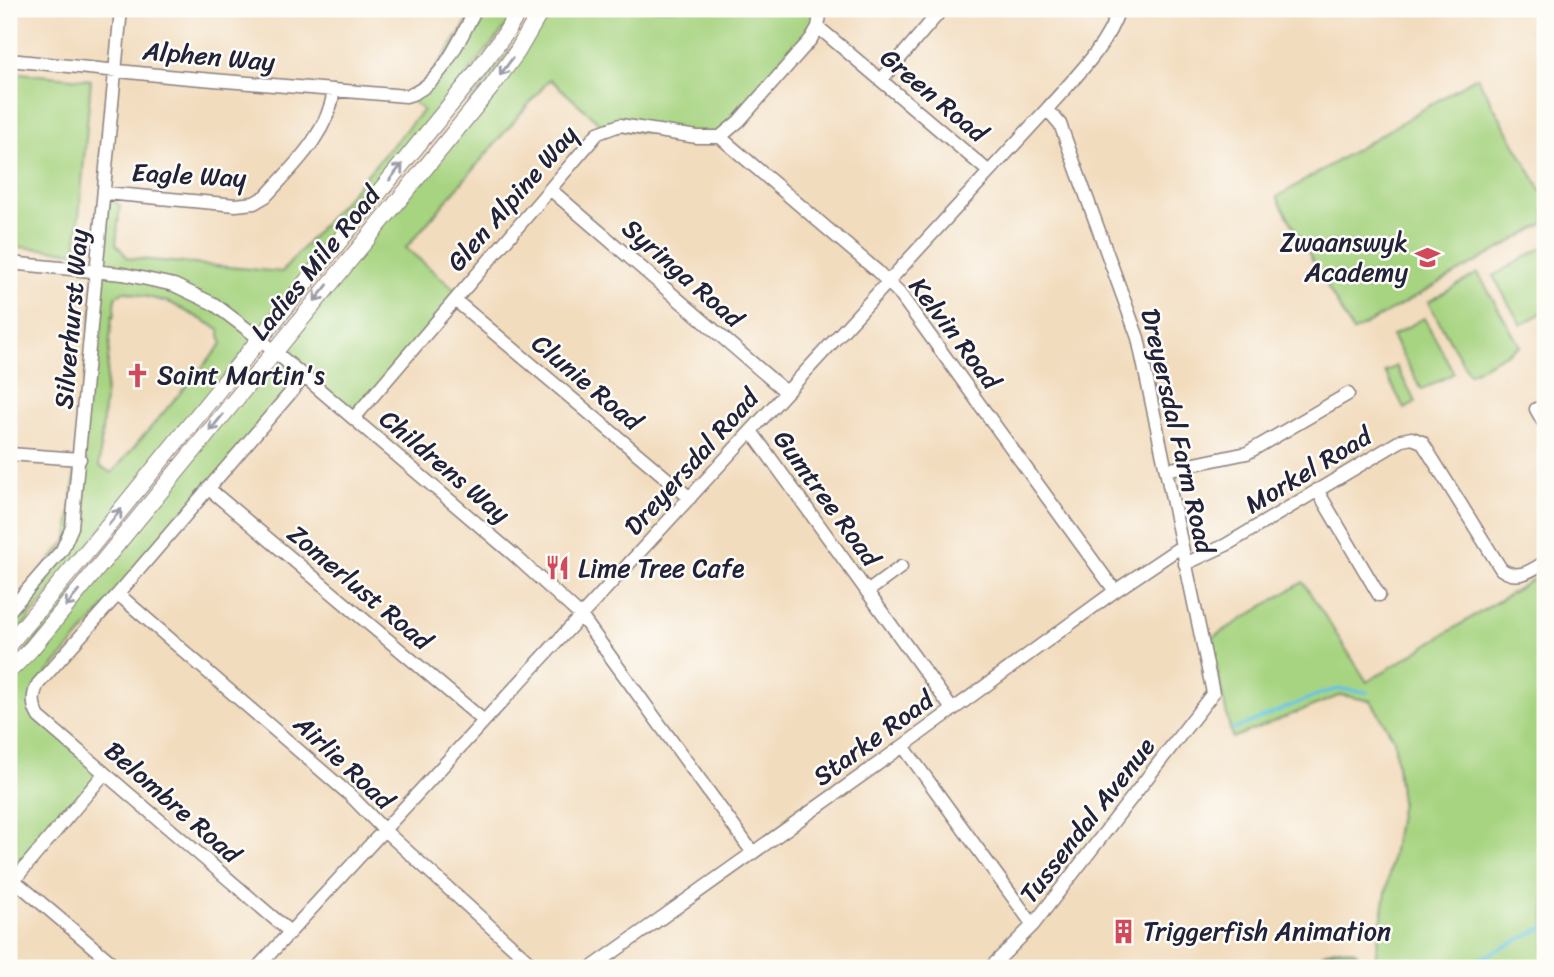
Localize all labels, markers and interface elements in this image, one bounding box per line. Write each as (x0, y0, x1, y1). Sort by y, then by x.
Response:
street label: Alphen Way (140, 27, 278, 85)
street label: Green Road (870, 36, 1000, 156)
one-way arrow (499, 57, 514, 75)
street label: Glen Alpine Way (435, 113, 590, 282)
street label: Eagle Way (131, 149, 248, 201)
one-way arrow (388, 164, 403, 182)
street label: Ladies Mile Road (238, 173, 394, 351)
street label: Syringa Road (611, 206, 756, 341)
place label: Zwaanswyk Academy (1280, 219, 1408, 295)
street label: Silverhurst Way (40, 227, 102, 411)
school or university icon: Zwaanswyk Academy (1414, 243, 1442, 271)
street label: Kelvin Road (897, 266, 1015, 401)
one-way arrow (313, 284, 329, 302)
street label: Dreyersdal Farm Road (1127, 304, 1229, 560)
street label: Clunie Road (521, 321, 655, 444)
place label: Saint Martin's (157, 352, 325, 398)
church icon: Saint Martin's (123, 361, 151, 389)
street label: Dreyersdal Road (612, 376, 772, 546)
street label: Childrens Way (369, 397, 522, 535)
one-way arrow (208, 413, 224, 431)
street label: Morkel Road (1235, 413, 1383, 526)
street label: Gumtree Road (761, 420, 894, 578)
one-way arrow (108, 508, 123, 526)
street label: Zomerlust Road (277, 512, 445, 663)
place label: Lime Tree Cafe (578, 545, 745, 591)
restaurant icon: Lime Tree Cafe (544, 554, 572, 582)
one-way arrow (64, 590, 80, 608)
street label: Starke Road (803, 677, 945, 798)
street label: Airlie Road (282, 702, 407, 823)
street label: Tussendal Avenue (1007, 726, 1167, 914)
street label: Belombre Road (94, 729, 254, 877)
place label: Triggerfish Animation (1143, 908, 1391, 954)
building icon: Triggerfish Animation (1109, 917, 1137, 945)

